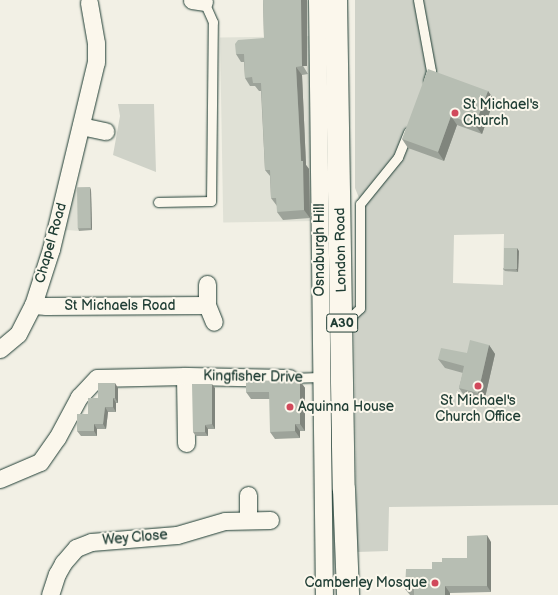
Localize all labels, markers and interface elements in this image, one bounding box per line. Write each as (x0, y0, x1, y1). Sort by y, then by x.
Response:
place label: St Michael's Church (463, 97, 539, 130)
marker: St Michael's Church (450, 108, 460, 118)
street label: Chapel Road (32, 201, 70, 285)
street label: Osnaburgh Hill (312, 203, 328, 297)
street label: London Road (332, 207, 350, 293)
street label: St Michaels Road (64, 298, 176, 314)
road number: A30 (326, 312, 358, 334)
street label: Kingfisher Drive (203, 368, 303, 386)
marker: St Michael's Church Office (473, 381, 483, 391)
place label: St Michael's Church Office (435, 393, 521, 426)
place label: Aquinna House (298, 399, 394, 415)
marker: Aquinna House (285, 402, 295, 412)
street label: Wey Close (101, 527, 169, 549)
place label: Camberley Mosque (304, 575, 427, 591)
marker: Camberley Mosque (430, 578, 440, 588)

